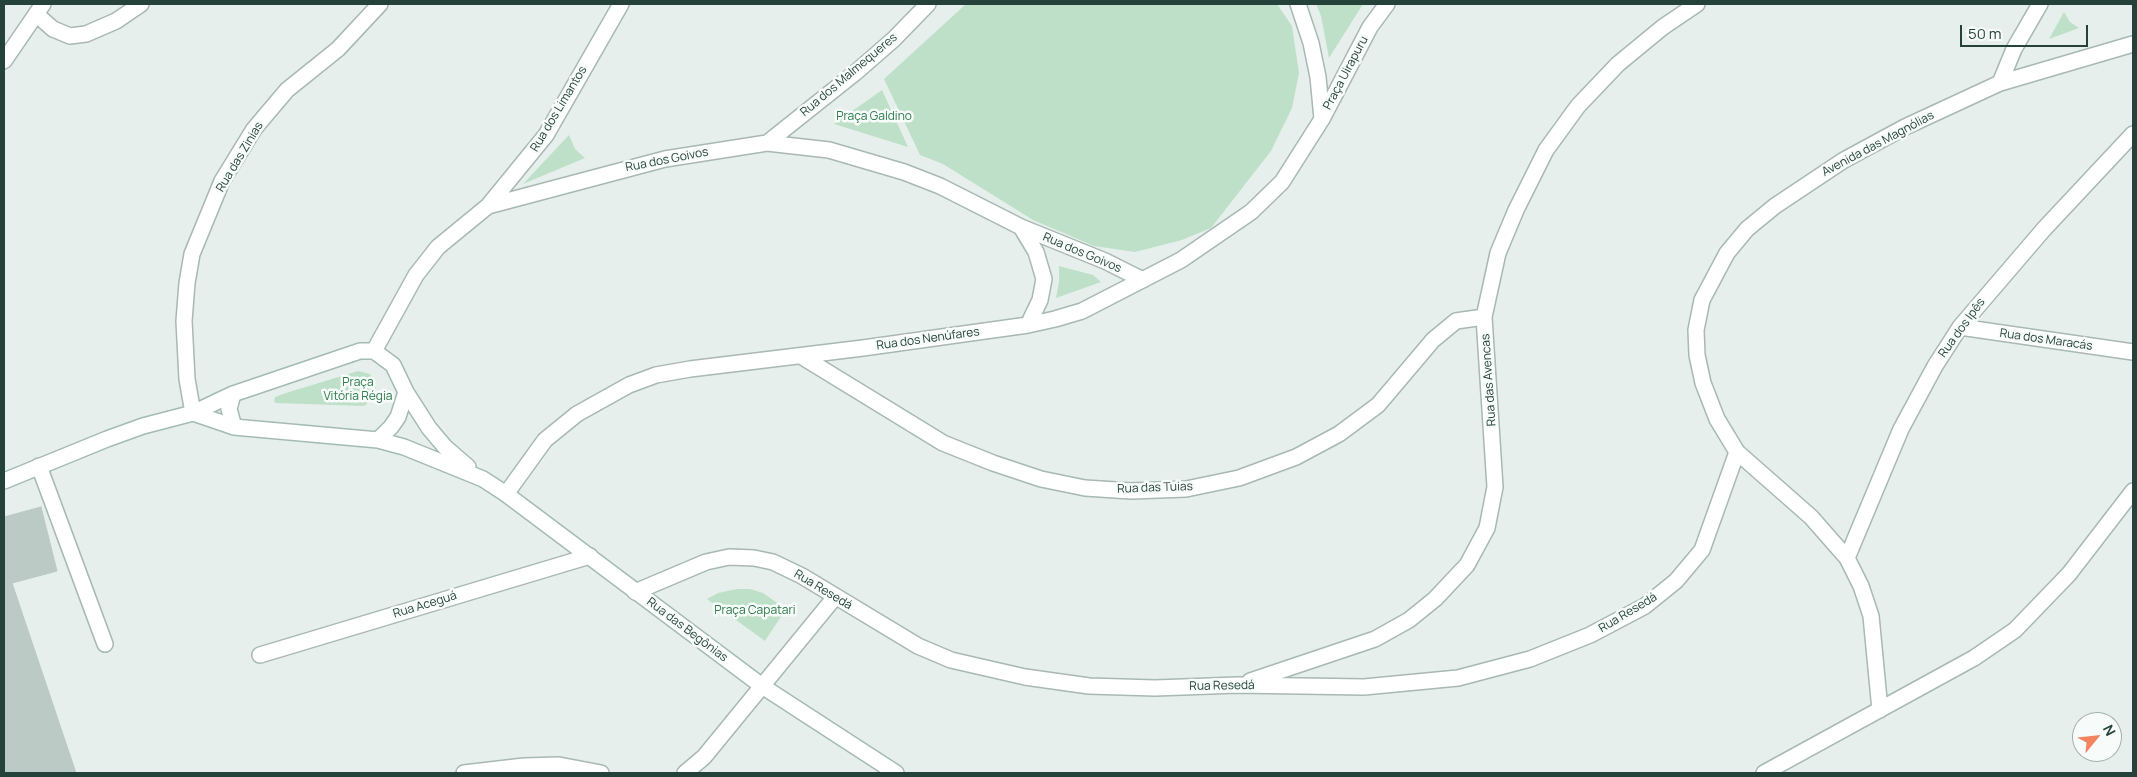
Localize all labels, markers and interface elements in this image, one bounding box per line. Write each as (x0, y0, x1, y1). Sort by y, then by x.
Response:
scale bar (1962, 15, 2090, 47)
text: 50 m (1968, 23, 2002, 44)
street label: Rua dos Malmequeres (798, 30, 900, 120)
street label: Praça Uirapuru (1321, 34, 1371, 112)
street label: Rua dos Limantos (528, 64, 590, 154)
street label: Avenida das Magnólias (1819, 108, 1937, 180)
park label: Praça Galdino (836, 110, 912, 124)
street label: Rua das Zinias (213, 119, 267, 195)
street label: Rua dos Goivos (624, 145, 710, 175)
street label: Rua dos Goivos (1040, 230, 1124, 276)
street label: Rua dos Ipês (1936, 296, 1988, 360)
street label: Rua dos Nenúfares (875, 325, 981, 353)
street label: Rua dos Maracás (1999, 326, 2093, 354)
street label: Rua das Avencas (1479, 333, 1499, 427)
park label: Praça Vitória Régia (324, 376, 392, 404)
street label: Rua das Tuias (1117, 479, 1193, 497)
street label: Rua Resedá (791, 567, 855, 613)
street label: Rua Aceguá (391, 589, 459, 621)
street label: Rua Resedá (1596, 590, 1660, 636)
street label: Rua das Begônias (644, 595, 730, 665)
park label: Praça Capatari (714, 604, 796, 618)
street label: Rua Resedá (1189, 678, 1255, 694)
north arrow (2072, 712, 2122, 762)
text: N (2099, 721, 2121, 739)

